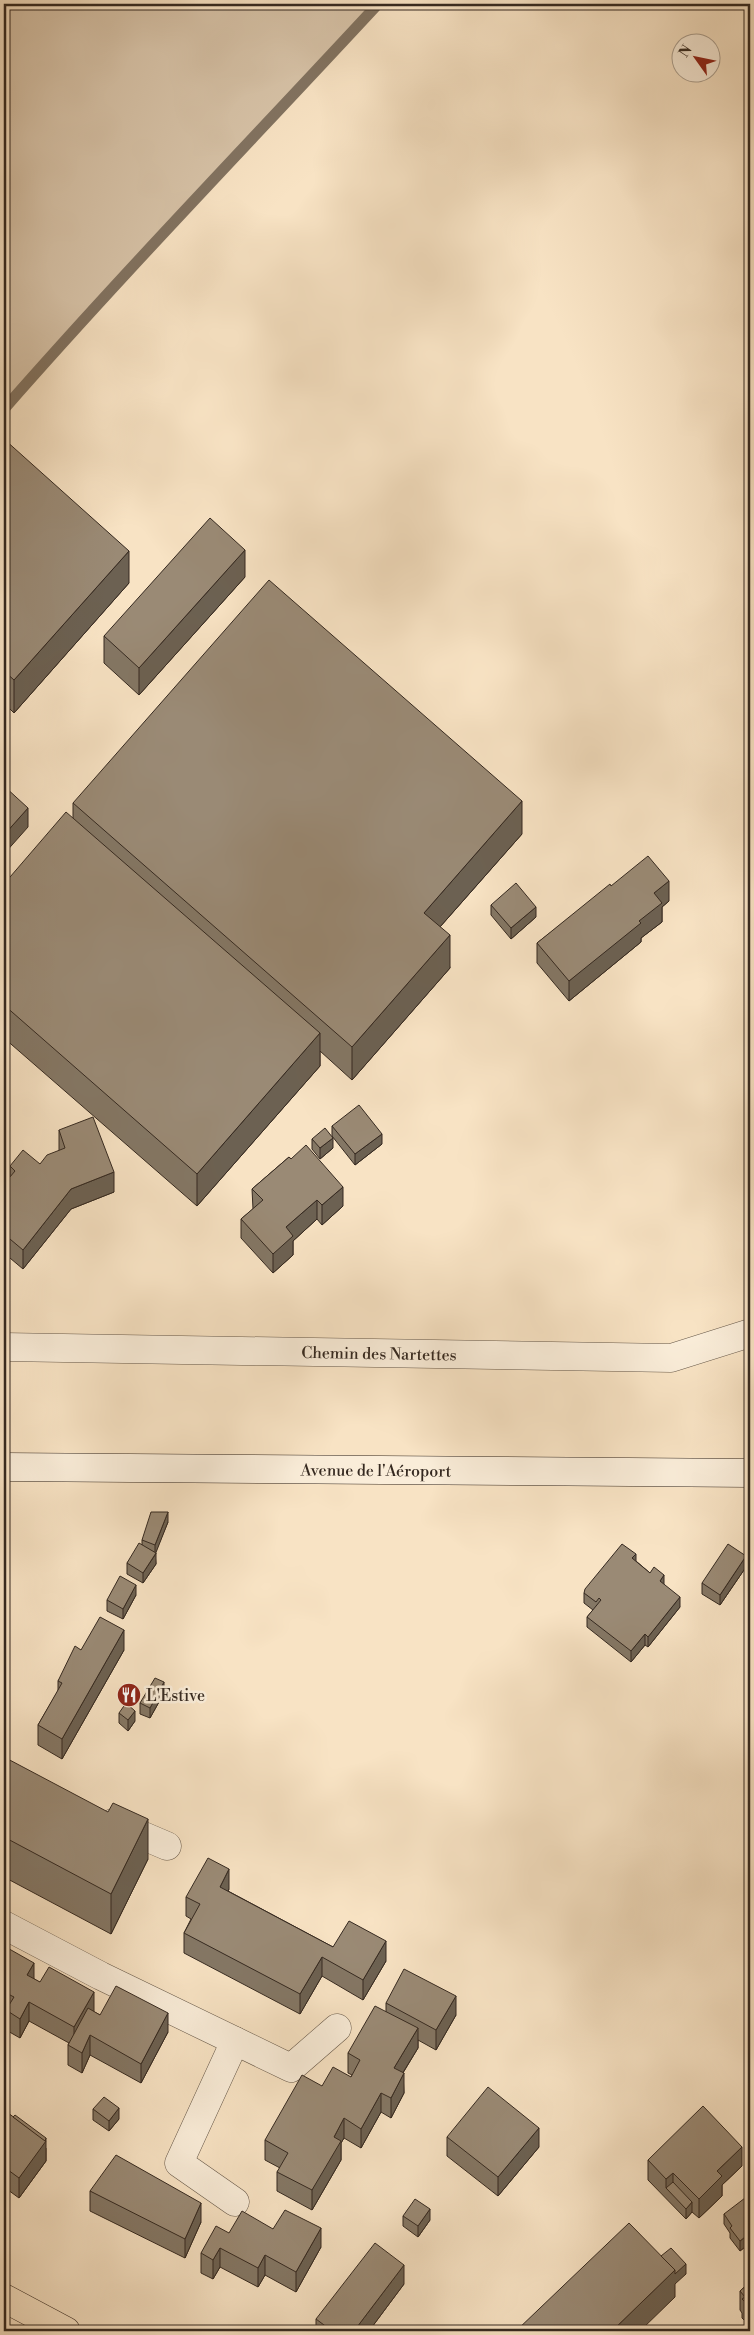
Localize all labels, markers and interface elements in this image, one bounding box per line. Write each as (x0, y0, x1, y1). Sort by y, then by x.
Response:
north arrow (672, 32, 722, 82)
text: N (675, 42, 697, 61)
street label: Chemin des Nartettes (301, 1343, 457, 1365)
street label: Avenue de l'Aéroport (300, 1460, 452, 1482)
restaurant icon: L'Estive (116, 1682, 142, 1708)
place label: L'Estive (146, 1686, 205, 1706)

